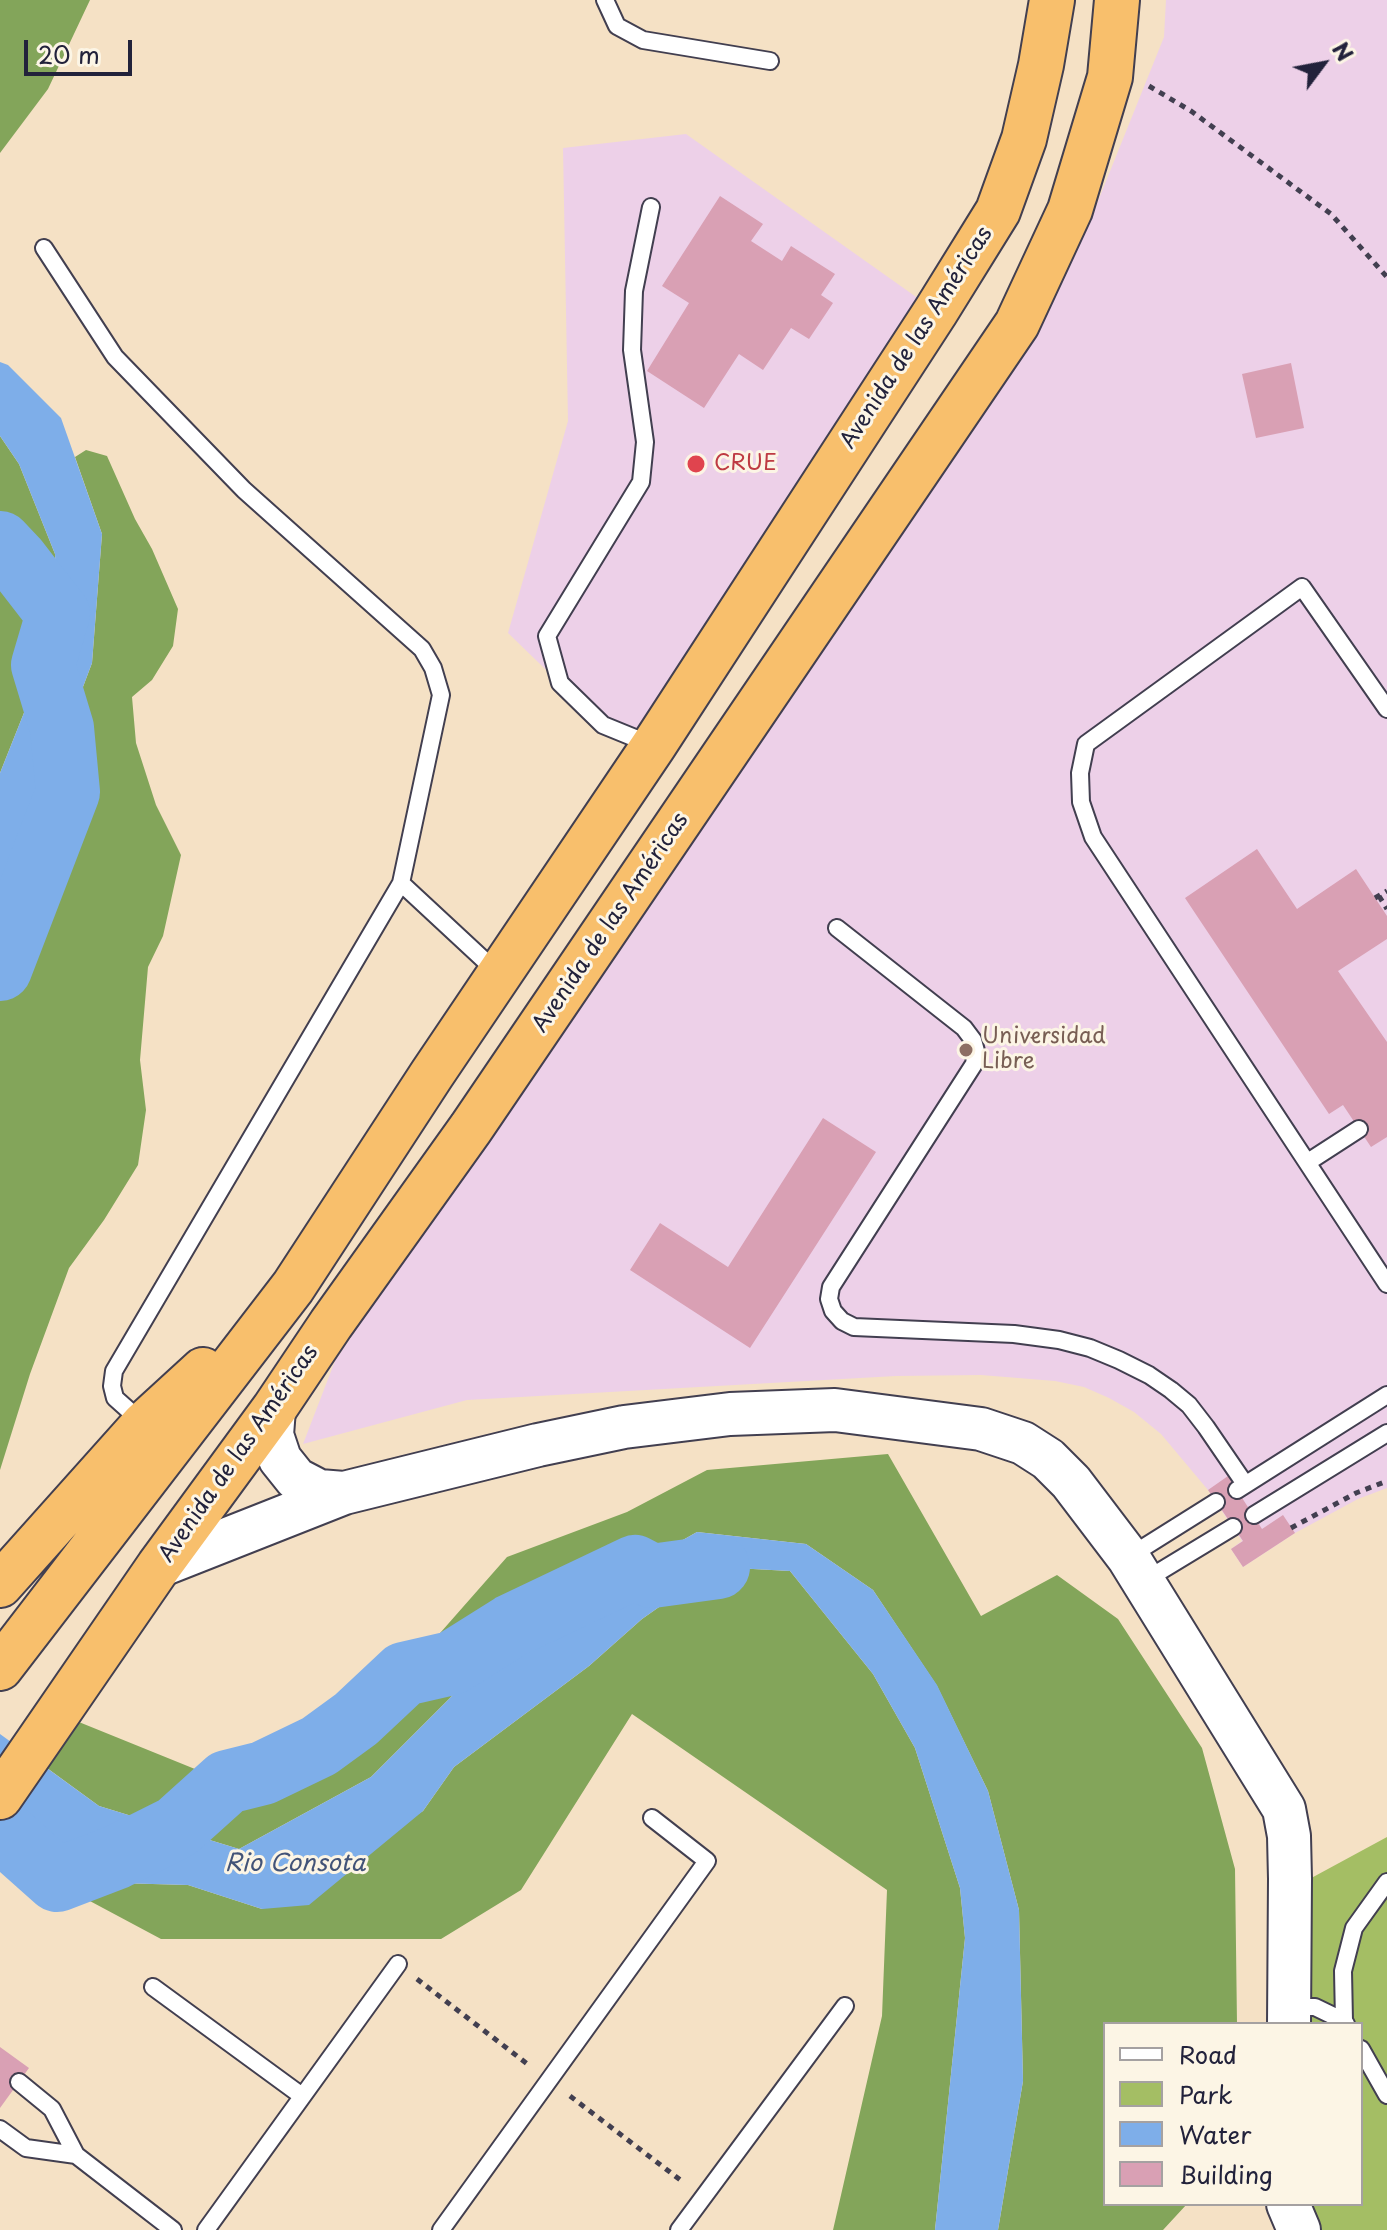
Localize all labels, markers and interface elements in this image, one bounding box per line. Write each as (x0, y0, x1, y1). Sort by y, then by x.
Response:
scale bar (28, 24, 136, 74)
north arrow (1283, 24, 1363, 104)
text: N (1325, 35, 1362, 67)
text: 20 m (38, 36, 100, 72)
street label: Avenida de las Américas (835, 222, 999, 454)
place label: CRUE (714, 451, 777, 477)
marker: CRUE (685, 453, 707, 475)
street label: Avenida de las Américas (528, 808, 694, 1038)
place label: Universidad Libre (982, 1024, 1106, 1076)
marker: Universidad Libre (957, 1041, 975, 1059)
street label: Avenida de las Américas (154, 1340, 324, 1568)
water label: Rio Consota (225, 1850, 365, 1878)
legend (1103, 2022, 1363, 2206)
text: Road (1179, 2036, 1237, 2072)
text: Park (1179, 2076, 1233, 2112)
text: Water (1179, 2116, 1251, 2152)
text: Building (1179, 2156, 1273, 2192)

